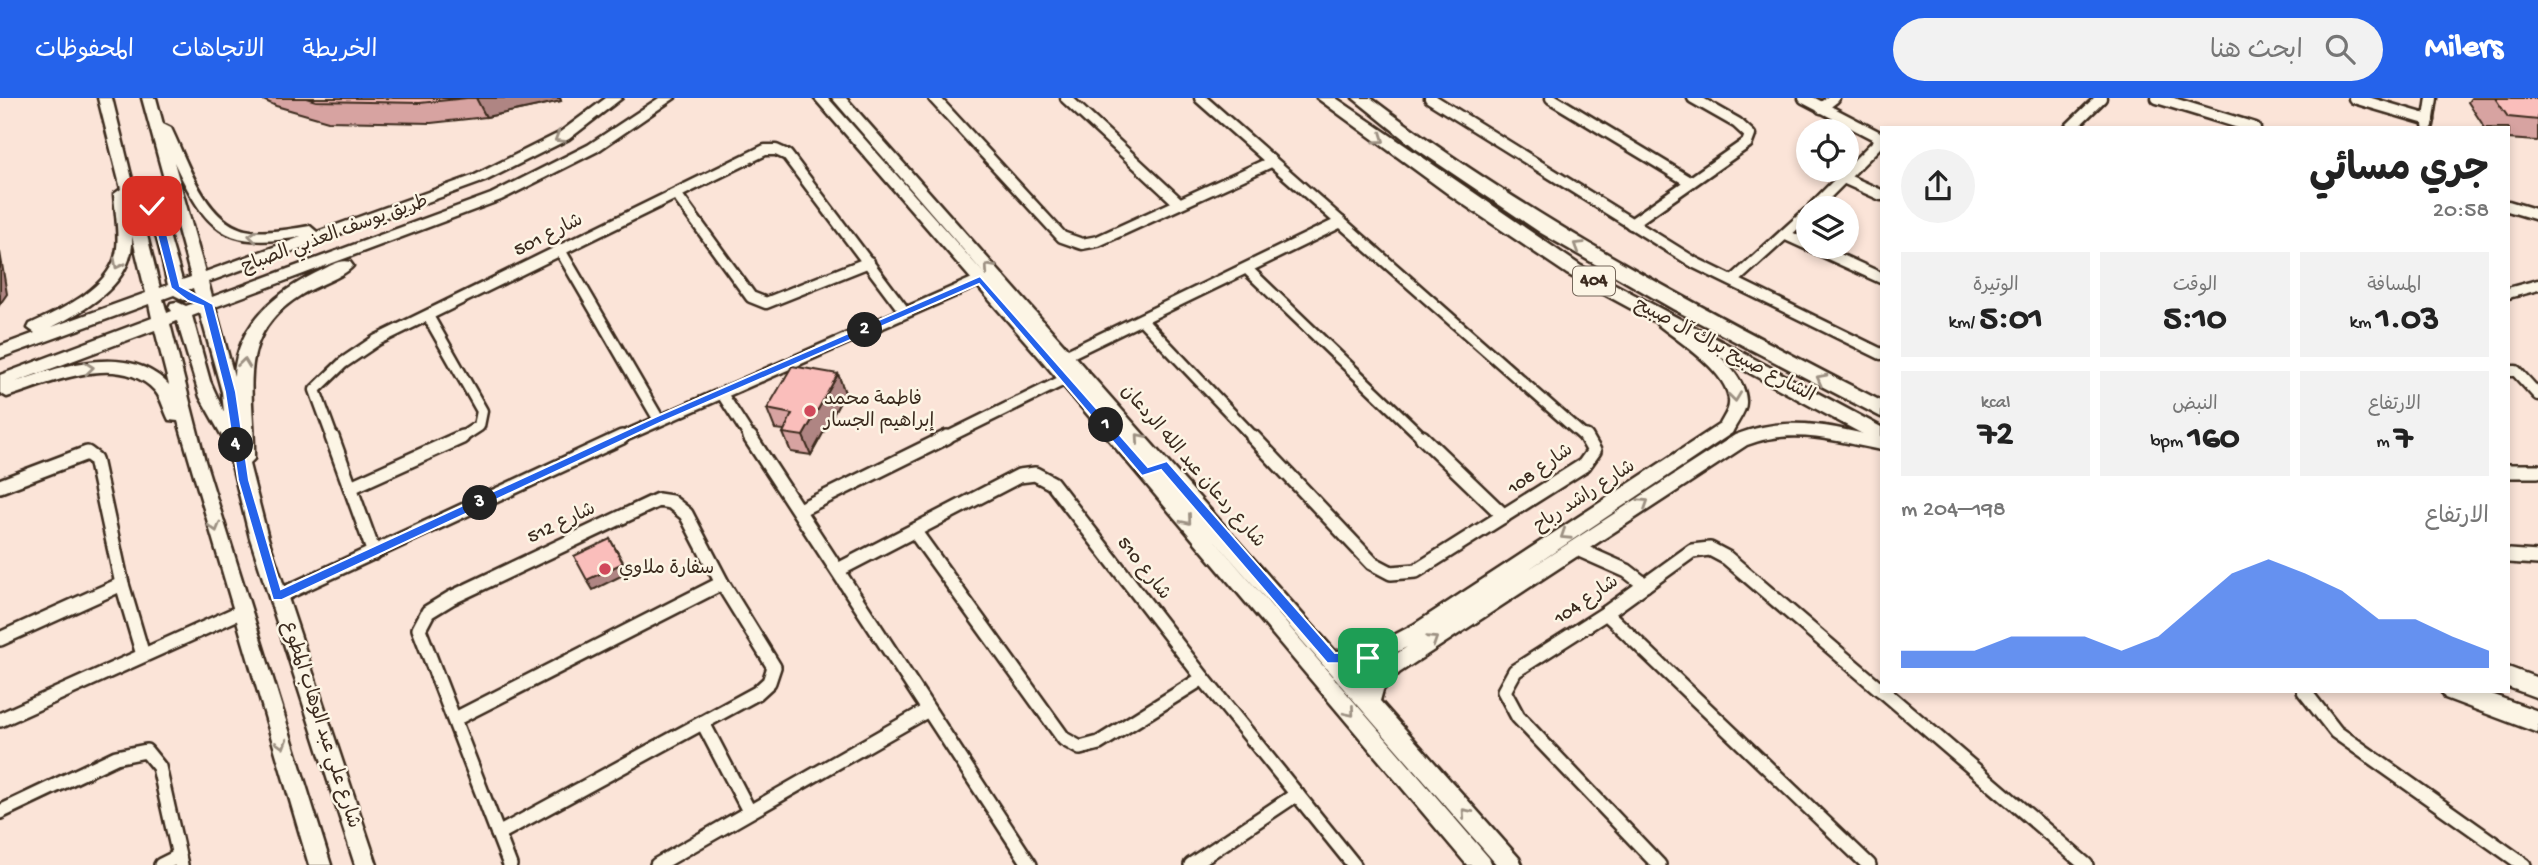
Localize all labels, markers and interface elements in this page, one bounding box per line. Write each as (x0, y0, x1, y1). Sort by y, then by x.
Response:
search box (1893, 18, 2383, 81)
icon: search (2321, 30, 2359, 68)
text: Milers (2425, 30, 2503, 68)
text: المحفوظات (35, 37, 134, 66)
text: الاتجاهات (172, 37, 265, 66)
text: الخريطة (303, 37, 377, 66)
text: ابحث هنا (2210, 37, 2303, 68)
map controls (1796, 119, 1859, 259)
button: locate (1796, 119, 1859, 182)
one-way arrow (554, 129, 567, 142)
one-way arrow (1372, 131, 1385, 143)
button: share (1901, 149, 1975, 223)
text: جري مسائي (2309, 150, 2489, 194)
pin (122, 176, 182, 236)
icon: check (133, 187, 171, 225)
street label: طريق يوسف العذبي الصباح (238, 190, 432, 281)
button: layers (1796, 196, 1859, 259)
text: 20:58 (2433, 198, 2489, 225)
street label: شارع 501 (511, 209, 587, 263)
one-way arrow (247, 229, 259, 244)
one-way arrow (1573, 241, 1586, 254)
one-way arrow (112, 257, 126, 269)
one-way arrow (985, 263, 998, 276)
road number: 404 (1573, 266, 1615, 296)
text: الوتيرة (1973, 275, 2019, 298)
text: الوقت (2173, 275, 2217, 298)
text: المسافة (2367, 275, 2421, 298)
street label: الشارع صبيح براك آل صبيح (1630, 292, 1819, 408)
text: 5:01 (1980, 300, 2043, 341)
text: 5:10 (2163, 300, 2227, 341)
text: 1.03 (2376, 300, 2439, 341)
text: /km (1948, 312, 1980, 335)
text: km (2350, 312, 2376, 335)
pin: 2 (848, 313, 882, 348)
text: 2 (860, 318, 869, 341)
one-way arrow (236, 357, 251, 369)
one-way arrow (83, 361, 95, 376)
one-way arrow (1816, 373, 1828, 387)
street label: شارع ردعان عبد الله الردعان (1115, 381, 1269, 553)
place label: فاطمة محمد إبراهيم الجسار (822, 389, 935, 434)
one-way arrow (1728, 392, 1743, 403)
text: kcal (1981, 392, 2011, 415)
text: النبض (2172, 394, 2218, 417)
text: الارتفاع (2368, 394, 2421, 417)
marker: فاطمة محمد إبراهيم الجسار (802, 403, 818, 419)
pin: 1 (1088, 408, 1124, 442)
text: 1 (1102, 413, 1109, 436)
text: 72 (1978, 415, 2013, 456)
text: 160 (2188, 419, 2240, 460)
text: 7 (2394, 419, 2412, 460)
pin: 4 (218, 428, 254, 462)
text: bpm (2150, 431, 2188, 454)
text: m (2376, 431, 2394, 454)
text: 4 (231, 433, 240, 456)
one-way arrow (1136, 434, 1148, 447)
street label: شارع 108 (1503, 439, 1578, 501)
street label: شارع راشد رباح (1530, 456, 1640, 538)
pin: 3 (462, 486, 498, 520)
text: 3 (475, 491, 484, 514)
text: 198–204 m (1901, 497, 2006, 524)
street label: شارع 512 (524, 498, 600, 550)
one-way arrow (1636, 499, 1649, 511)
text: الارتفاع (2425, 504, 2489, 531)
one-way arrow (1179, 512, 1191, 525)
one-way arrow (207, 520, 222, 532)
one-way arrow (1560, 527, 1573, 540)
street label: شارع 510 (1111, 533, 1175, 605)
place label: سفارة ملاوي (619, 558, 714, 581)
marker: سفارة ملاوي (597, 561, 613, 577)
street label: شارع 104 (1549, 571, 1624, 632)
street label: شارع علي عبد الوهاب المطوع (274, 618, 364, 832)
pin (1338, 628, 1398, 688)
one-way arrow (1425, 636, 1438, 649)
icon: arrive (1349, 639, 1387, 677)
one-way arrow (1342, 703, 1354, 716)
one-way arrow (273, 738, 288, 750)
one-way arrow (1462, 809, 1474, 822)

